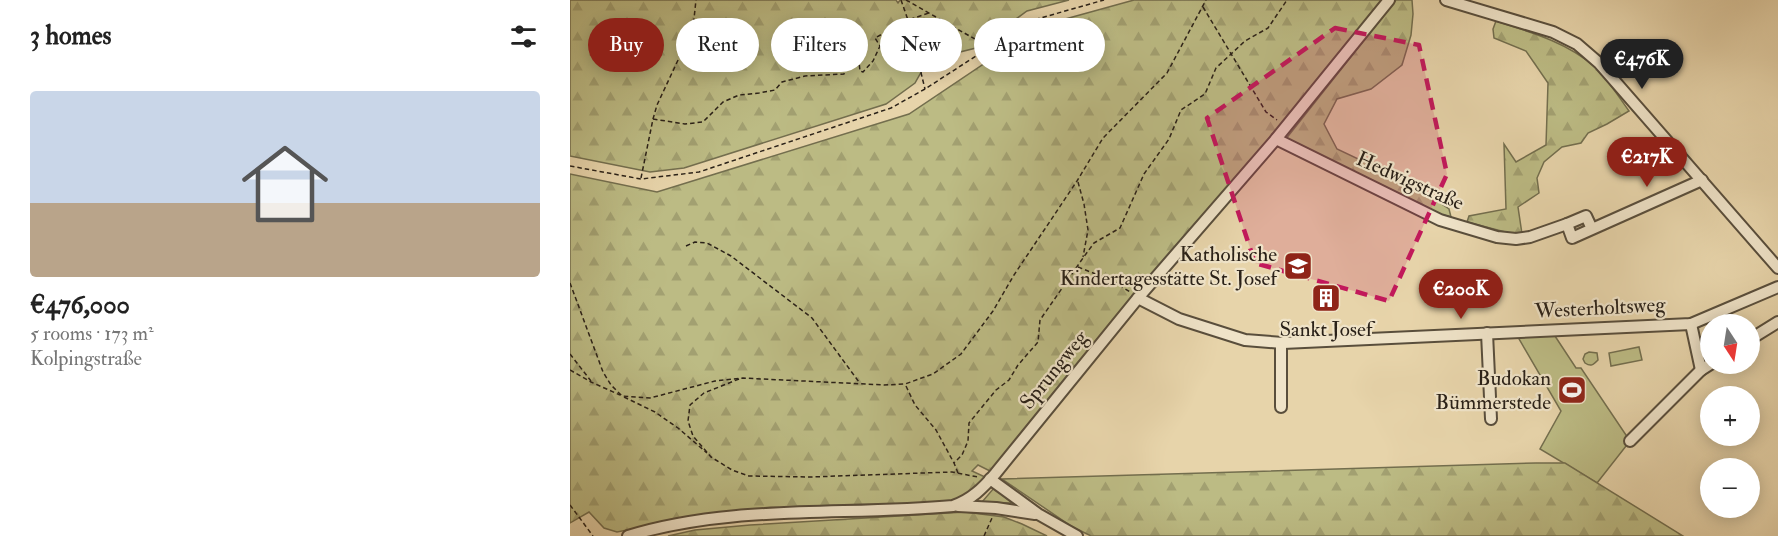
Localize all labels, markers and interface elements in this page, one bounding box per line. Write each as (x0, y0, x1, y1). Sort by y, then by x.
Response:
chip: Buy (588, 18, 664, 72)
chip: Rent (676, 18, 759, 72)
chip: Filters (771, 18, 868, 72)
chip: New (880, 18, 962, 72)
chip: Apartment (974, 18, 1105, 72)
text: 3 homes (30, 20, 111, 52)
icon: filters (507, 20, 540, 53)
pin: €476K (1600, 39, 1684, 90)
text: €476K (1614, 46, 1670, 71)
icon: home (231, 130, 339, 238)
pin: €217K (1605, 137, 1689, 188)
text: €217K (1621, 144, 1673, 169)
street label: Hedwigstraße (1352, 145, 1468, 217)
place label: Katholische Kindertagesstätte St. Josef (1060, 241, 1280, 292)
school or university icon: Katholische Kindertagesstätte St. Josef (1282, 250, 1314, 282)
pin: €200K (1419, 269, 1503, 320)
text: €200K (1433, 276, 1489, 301)
building icon: Sankt Josef (1310, 282, 1342, 314)
text: €476,000 (30, 289, 130, 321)
street label: Westerholtsweg (1533, 291, 1667, 325)
north arrow (1700, 314, 1760, 374)
map controls (1700, 314, 1760, 518)
place label: Sankt Josef (1279, 316, 1376, 343)
text: 5 rooms · 173 m² (30, 321, 154, 346)
street label: Sprungweg (1014, 324, 1094, 415)
text: Kolpingstraße (30, 346, 142, 371)
place label: Budokan Bümmerstede (1435, 365, 1551, 416)
sports icon: Budokan Bümmerstede (1556, 374, 1588, 406)
button: + (1700, 386, 1760, 446)
button: − (1700, 458, 1760, 518)

